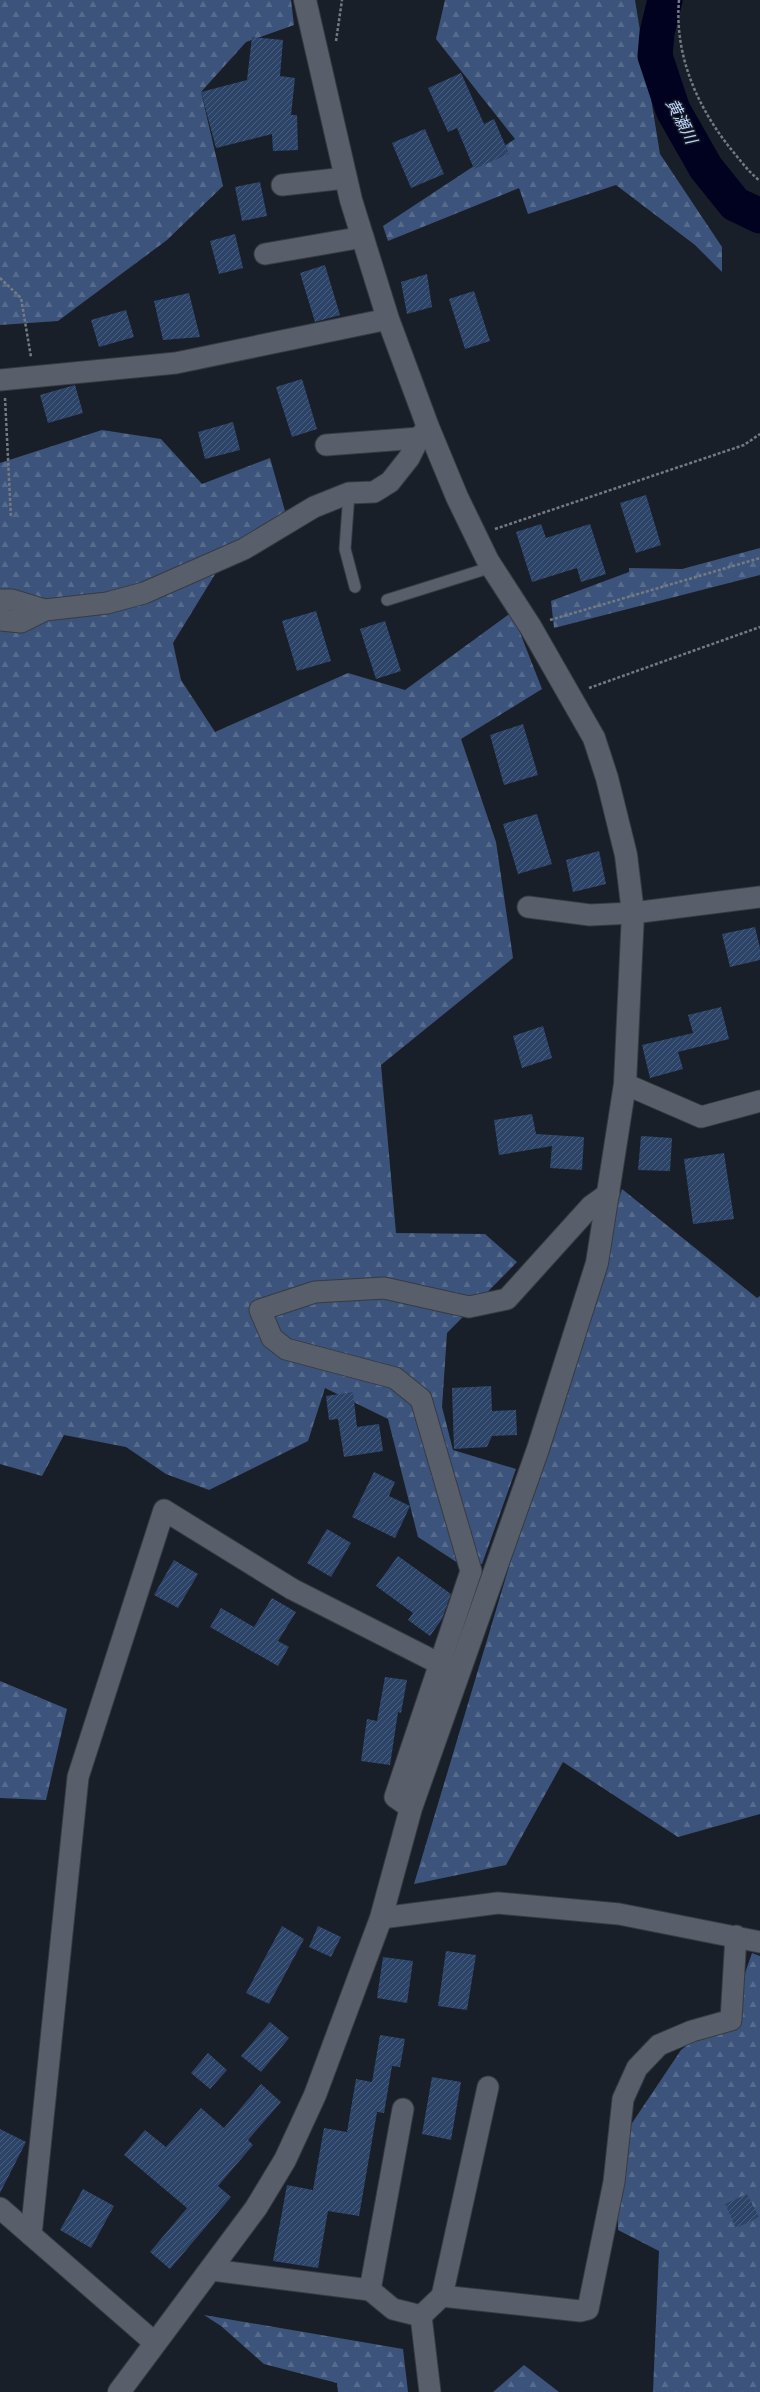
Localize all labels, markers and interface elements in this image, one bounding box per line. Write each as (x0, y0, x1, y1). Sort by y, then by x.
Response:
water label: 黄瀬川 (660, 94, 704, 150)

